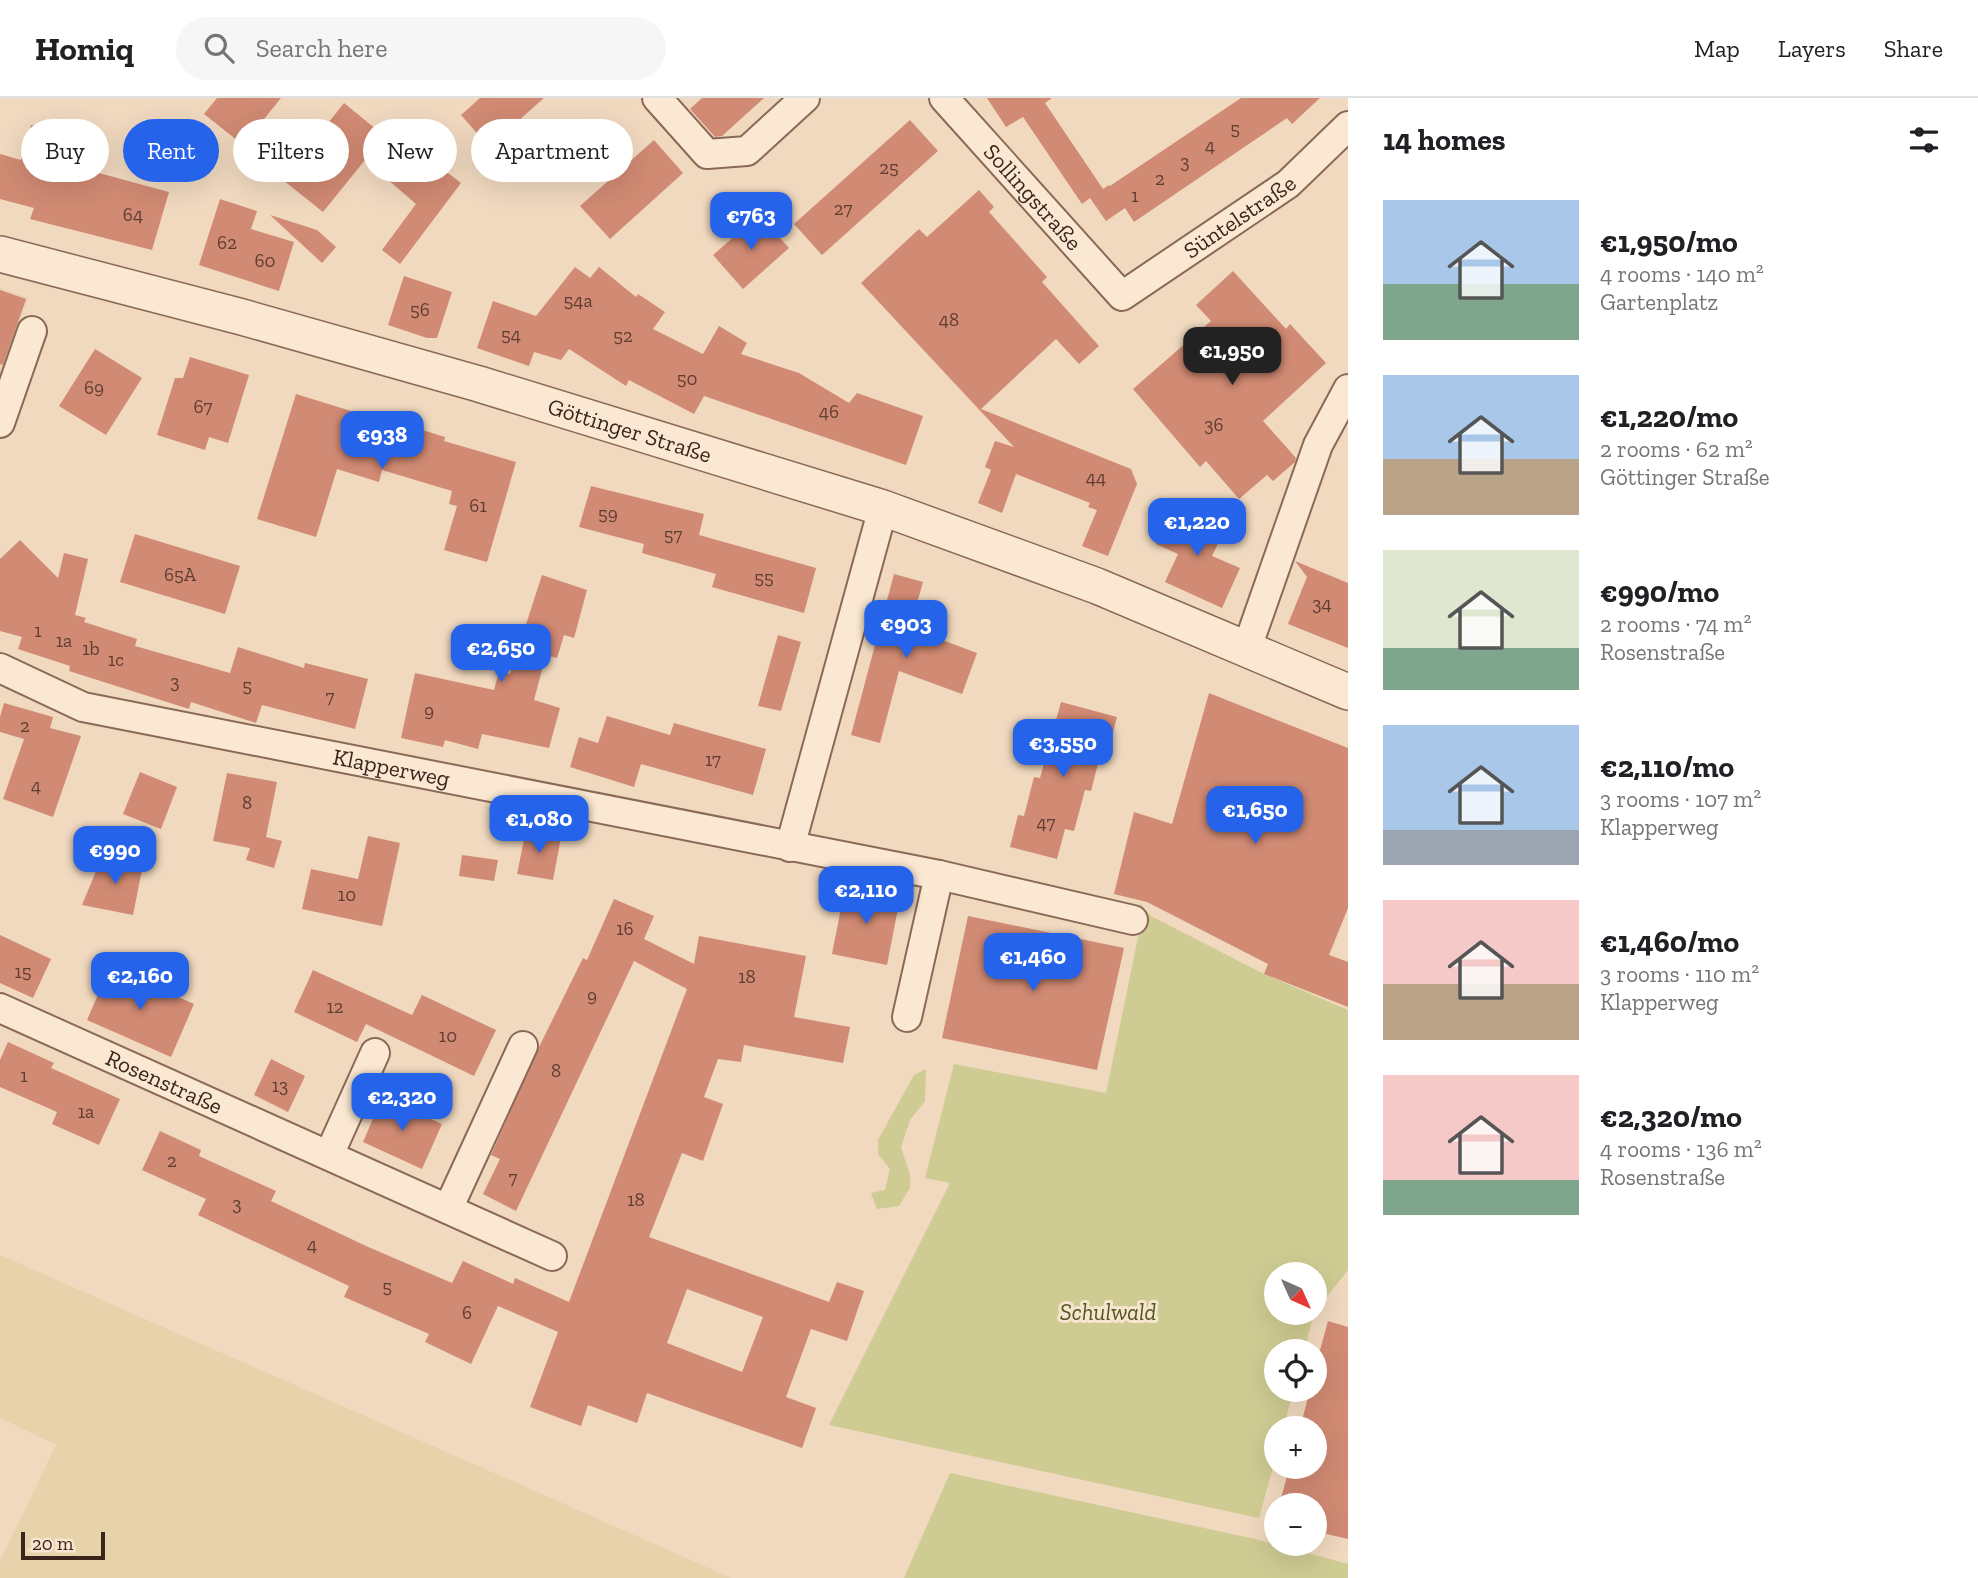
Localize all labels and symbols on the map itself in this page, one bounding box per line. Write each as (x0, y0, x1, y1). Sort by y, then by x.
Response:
house number: 5 (1230, 117, 1240, 140)
house number: 4 (1205, 134, 1215, 157)
street label: Sollingstraße (978, 138, 1088, 256)
house number: 3 (1180, 150, 1190, 173)
house number: 25 (879, 156, 899, 179)
house number: 2 (1155, 167, 1165, 190)
street label: Süntelstraße (1178, 170, 1302, 264)
house number: 1 (1131, 184, 1139, 207)
pin: €763 (710, 192, 792, 252)
house number: 27 (834, 197, 852, 220)
house number: 64 (123, 203, 143, 226)
house number: 62 (217, 231, 237, 254)
house number: 60 (254, 249, 276, 272)
house number: 54a (563, 289, 593, 312)
house number: 56 (410, 298, 430, 321)
house number: 48 (939, 308, 959, 331)
house number: 54 (501, 323, 521, 346)
house number: 52 (613, 324, 633, 347)
pin: €1,950 (1175, 328, 1289, 387)
house number: 50 (677, 367, 697, 390)
house number: 69 (84, 376, 104, 399)
street label: Göttinger Straße (544, 392, 715, 469)
house number: 67 (193, 395, 213, 418)
house number: 46 (819, 400, 839, 423)
pin: €938 (341, 412, 423, 471)
house number: 36 (1204, 413, 1224, 436)
house number: 44 (1086, 466, 1106, 489)
house number: 61 (469, 494, 487, 517)
pin: €1,220 (1140, 498, 1254, 558)
house number: 59 (598, 502, 618, 525)
house number: 57 (664, 523, 682, 546)
house number: 65A (164, 563, 197, 586)
house number: 55 (754, 566, 774, 589)
house number: 34 (1312, 592, 1332, 615)
pin: €903 (865, 601, 947, 660)
house number: 1 (34, 619, 42, 642)
pin: €2,650 (444, 624, 558, 684)
house number: 1a (56, 629, 72, 652)
house number: 1b (82, 637, 100, 660)
house number: 1c (108, 648, 124, 671)
house number: 3 (170, 670, 180, 693)
house number: 5 (242, 674, 252, 697)
house number: 7 (326, 685, 335, 708)
house number: 9 (424, 699, 434, 722)
house number: 2 (20, 714, 30, 737)
pin: €3,550 (1006, 720, 1120, 779)
street label: Klapperweg (331, 742, 453, 793)
house number: 17 (705, 748, 721, 771)
house number: 4 (31, 774, 41, 797)
pin: €1,650 (1198, 786, 1312, 846)
house number: 8 (242, 791, 252, 814)
pin: €1,080 (482, 796, 596, 855)
house number: 47 (1037, 811, 1055, 834)
pin: €990 (74, 826, 156, 886)
pin: €2,110 (809, 866, 923, 926)
house number: 10 (338, 883, 356, 906)
house number: 16 (616, 917, 634, 940)
pin: €1,460 (976, 934, 1090, 993)
pin: €2,160 (83, 953, 197, 1012)
house number: 15 (14, 960, 32, 983)
house number: 18 (738, 965, 756, 988)
house number: 9 (587, 984, 597, 1007)
house number: 12 (326, 995, 344, 1018)
house number: 10 (439, 1024, 457, 1047)
street label: Rosenstraße (101, 1043, 227, 1120)
house number: 8 (551, 1059, 561, 1082)
house number: 1 (20, 1064, 28, 1087)
house number: 13 (272, 1074, 288, 1097)
pin: €2,320 (345, 1074, 459, 1133)
house number: 1a (78, 1100, 94, 1123)
house number: 2 (167, 1149, 177, 1172)
house number: 7 (509, 1166, 518, 1189)
house number: 18 (627, 1188, 645, 1211)
house number: 3 (232, 1192, 242, 1215)
house number: 4 (307, 1233, 317, 1256)
north arrow (1264, 1262, 1326, 1325)
house number: 5 (382, 1275, 392, 1298)
park label: Schulwald (1060, 1298, 1156, 1326)
house number: 6 (462, 1301, 472, 1324)
scale bar (21, 1529, 105, 1561)

